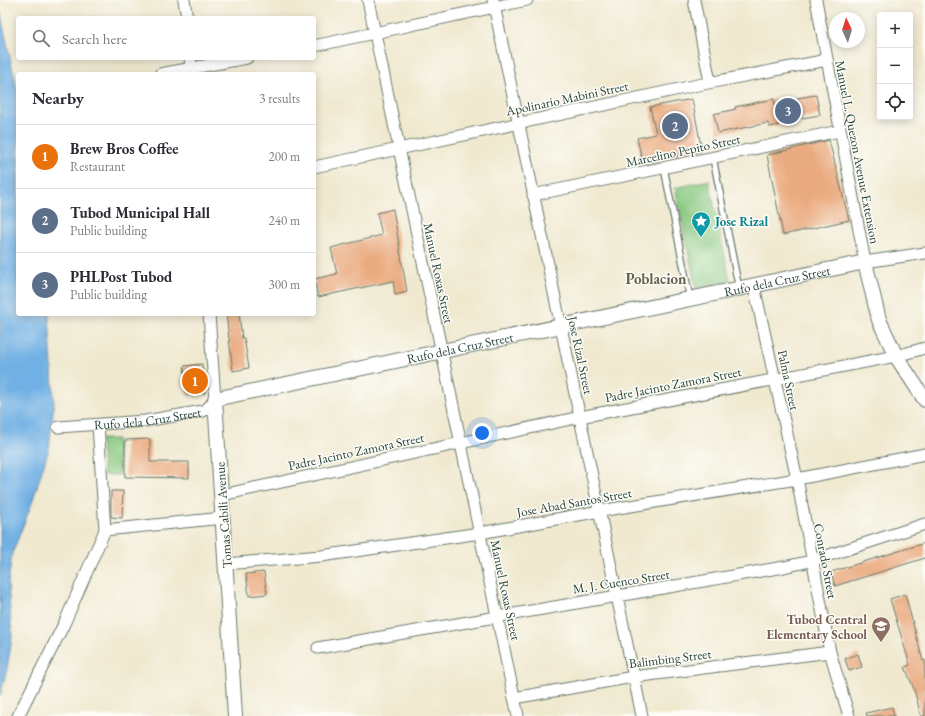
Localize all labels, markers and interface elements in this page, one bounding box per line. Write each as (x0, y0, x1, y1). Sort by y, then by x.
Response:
north arrow (829, 12, 865, 48)
map controls (877, 12, 913, 120)
button: + (877, 12, 913, 48)
search box (16, 16, 316, 60)
icon: search (30, 27, 52, 49)
text: Search here (62, 29, 127, 48)
button: − (877, 48, 913, 84)
street label: Manuel L. Quezon Avenue Extension (831, 59, 884, 245)
street label: Apolinario Mabini Street (503, 77, 630, 120)
button: locate (877, 84, 913, 120)
text: Nearby (32, 87, 84, 109)
text: 3 results (259, 90, 300, 107)
pin: 3 (775, 96, 801, 126)
pin: 2 (662, 111, 688, 141)
street label: Marcelino Pepito Street (624, 130, 742, 171)
text: Brew Bros Coffee (70, 139, 179, 158)
text: 1 (42, 148, 48, 165)
text: 200 m (269, 148, 300, 165)
text: Restaurant (70, 158, 125, 175)
text: Tubod Municipal Hall (70, 203, 210, 222)
place icon: Jose Rizal (690, 210, 712, 238)
text: 2 (42, 212, 48, 229)
text: 240 m (269, 212, 300, 229)
place label: Jose Rizal (713, 213, 768, 230)
street label: Manuel Roxas Street (420, 221, 457, 325)
text: Public building (70, 222, 147, 239)
street label: Rufo dela Cruz Street (722, 262, 832, 301)
text: PHLPost Tubod (70, 267, 172, 286)
district label: Poblacion (625, 269, 687, 288)
text: 3 (42, 276, 48, 293)
text: 300 m (269, 276, 300, 293)
text: Public building (70, 286, 147, 303)
street label: Jose Rizal Street (564, 313, 597, 396)
street label: Rufo dela Cruz Street (405, 328, 515, 367)
street label: Palma Street (774, 348, 803, 412)
street label: Padre Jacinto Zamora Street (603, 363, 743, 406)
pin: 1 (182, 366, 208, 396)
street label: Rufo dela Cruz Street (93, 403, 203, 434)
your location (472, 423, 492, 443)
street label: Padre Jacinto Zamora Street (287, 429, 426, 474)
street label: Tomas Cabili Avenue (211, 461, 236, 569)
street label: Jose Abad Santos Street (514, 484, 633, 521)
street label: Conrado Street (810, 522, 841, 600)
street label: Manuel Roxas Street (487, 538, 524, 642)
street label: M. J. Cuenco Street (571, 565, 671, 598)
place label: Tubod Central Elementary School (767, 611, 867, 643)
school or university icon: Tubod Central Elementary School (870, 615, 892, 643)
street label: Balimbing Street (628, 645, 712, 672)

